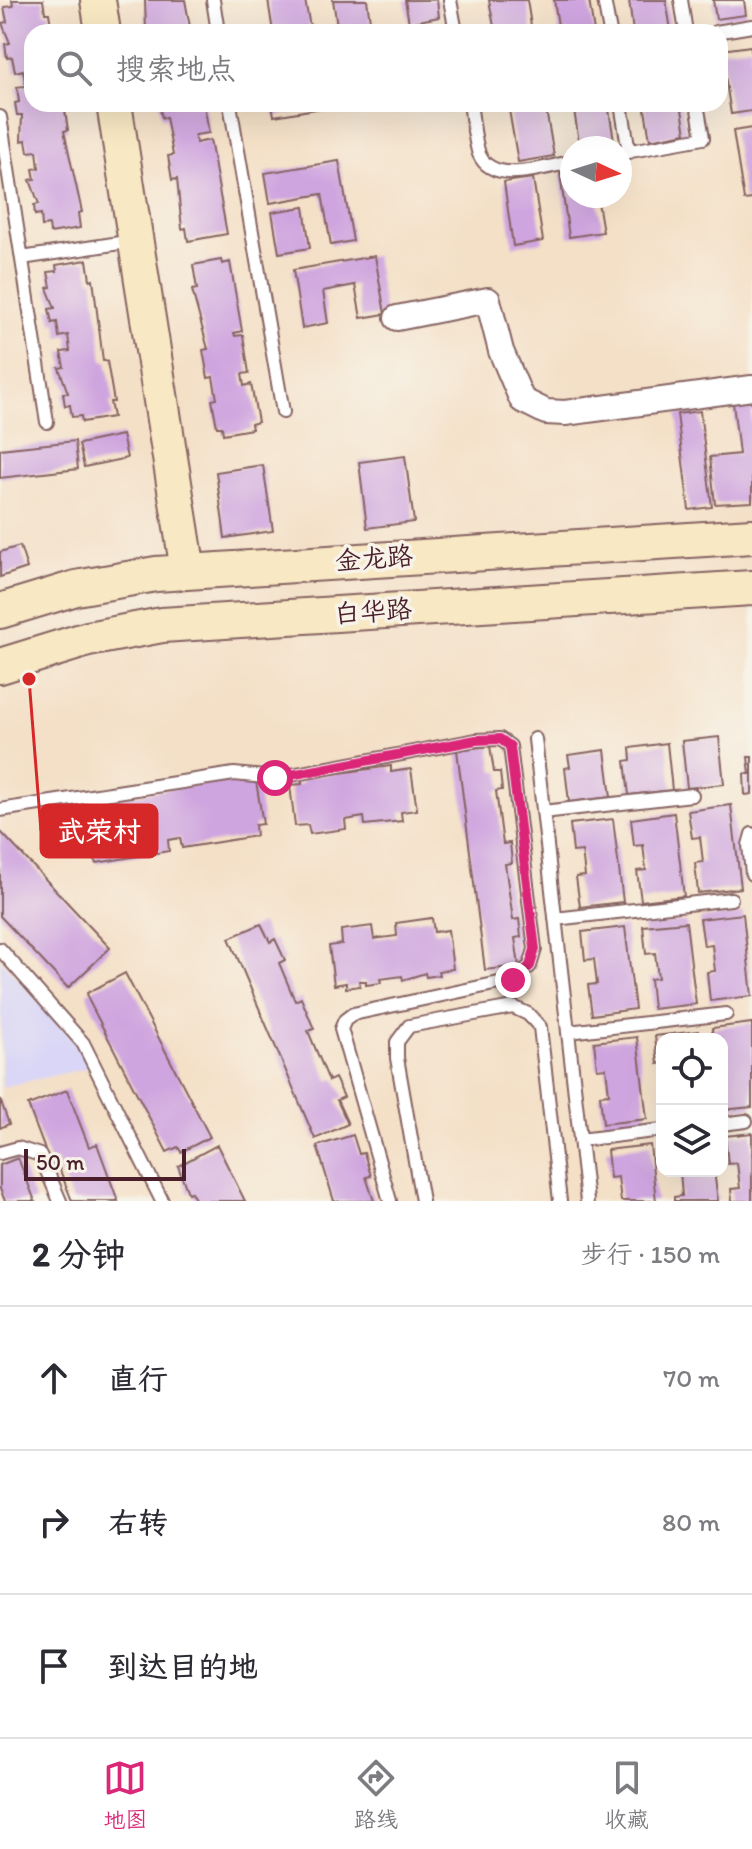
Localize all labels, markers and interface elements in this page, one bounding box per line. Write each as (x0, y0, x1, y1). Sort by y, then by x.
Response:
search box (24, 24, 728, 112)
icon: search (52, 46, 96, 90)
text: 搜索地点 (116, 50, 236, 87)
north arrow (560, 136, 632, 208)
street label: 金龙路 (334, 539, 414, 577)
street label: 白华路 (333, 592, 413, 630)
route start (257, 760, 293, 796)
callout: 武荣村 (41, 805, 157, 857)
text: 武荣村 (57, 814, 141, 848)
route end (495, 962, 531, 998)
map controls (656, 1033, 728, 1177)
button: locate (656, 1033, 728, 1105)
button: layers (656, 1105, 728, 1177)
scale bar (24, 1145, 186, 1181)
text: 50 m (36, 1149, 85, 1176)
text: 2 分钟 (32, 1234, 126, 1275)
text: 步行 · 150 m (581, 1238, 720, 1270)
icon: ahead (32, 1356, 76, 1400)
text: 直行 (108, 1360, 168, 1397)
text: 70 m (663, 1362, 720, 1394)
icon: right (32, 1500, 76, 1544)
text: 右转 (108, 1504, 168, 1541)
text: 80 m (662, 1506, 720, 1538)
icon: arrive (32, 1644, 76, 1688)
text: 到达目的地 (108, 1648, 258, 1685)
tab: 地图 (103, 1756, 147, 1833)
tab: 路线 (354, 1756, 398, 1833)
tab: 收藏 (605, 1756, 649, 1833)

